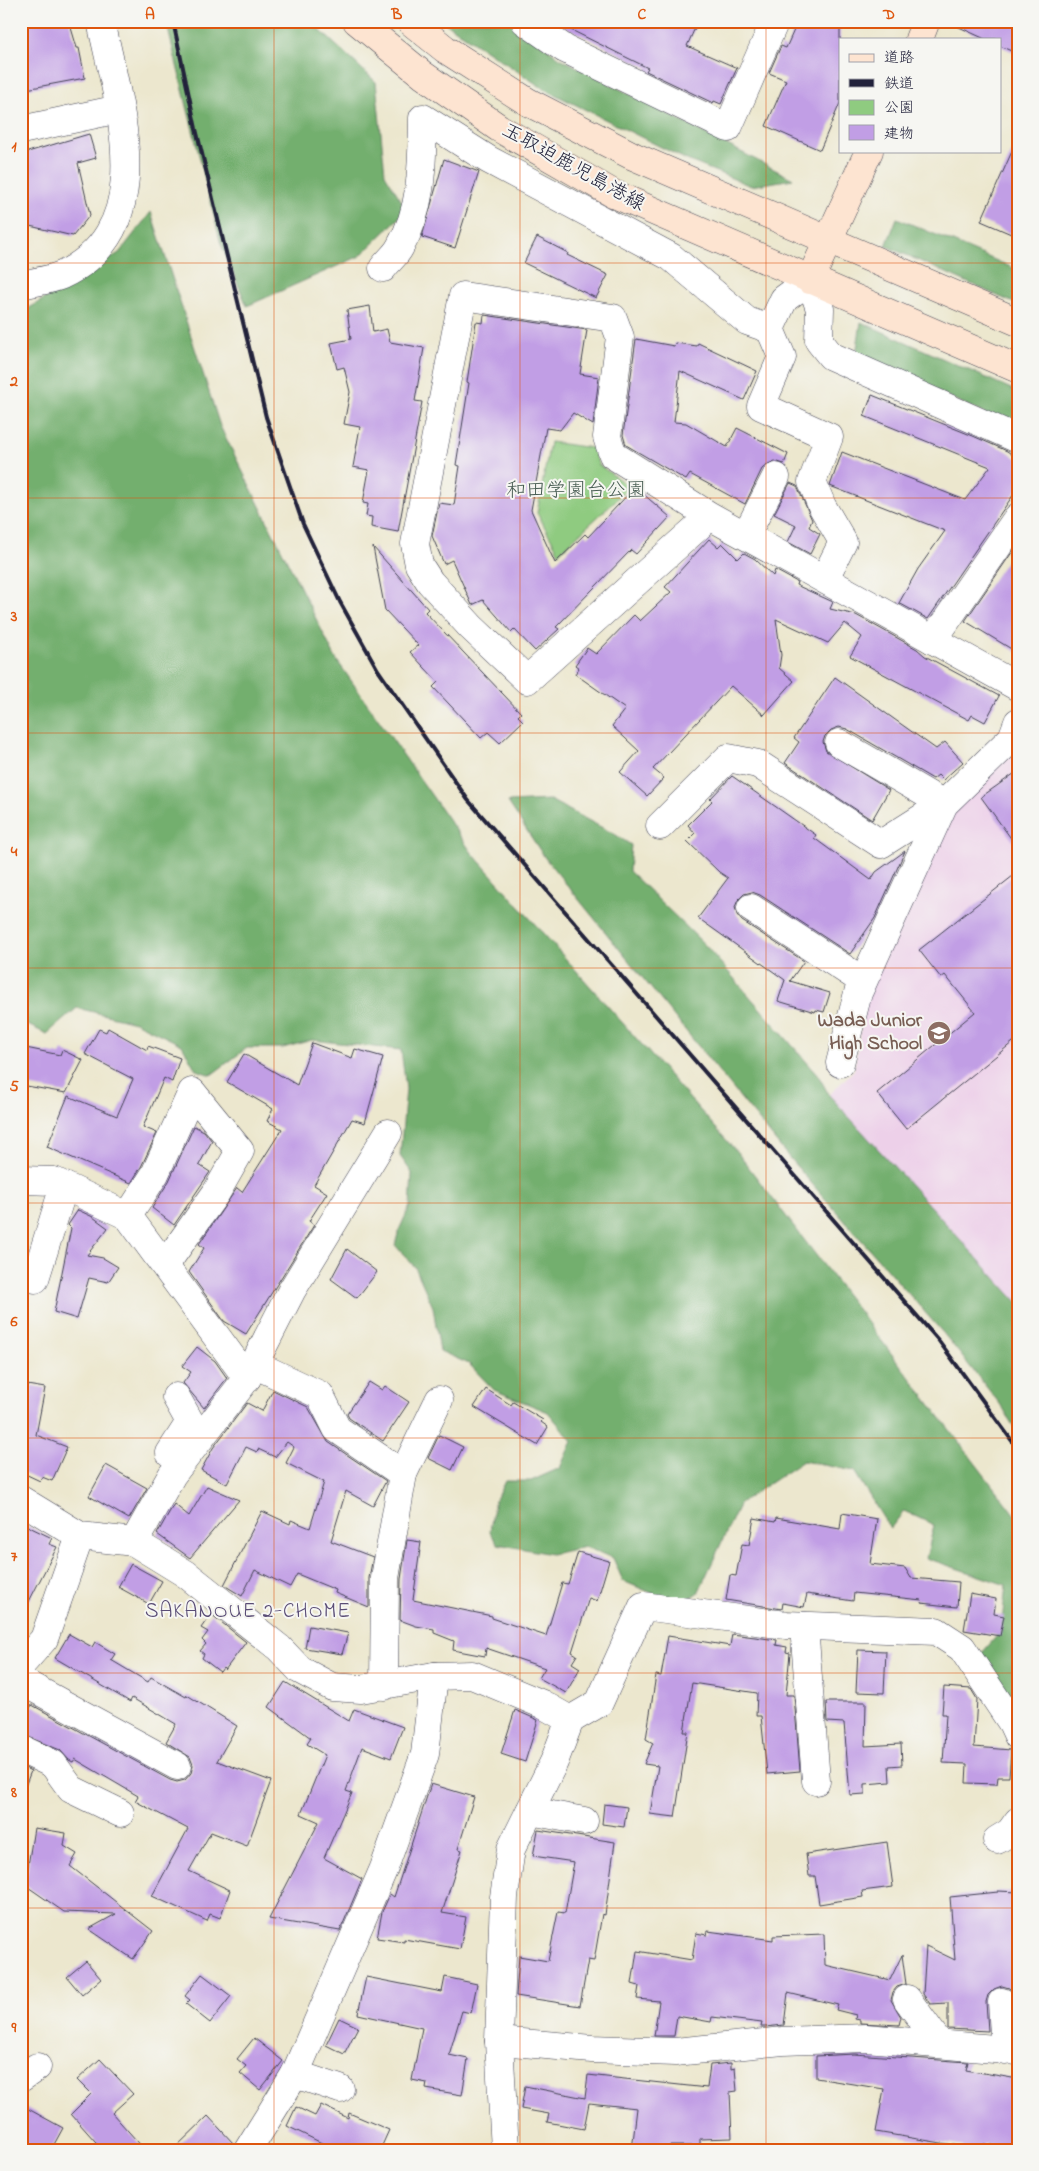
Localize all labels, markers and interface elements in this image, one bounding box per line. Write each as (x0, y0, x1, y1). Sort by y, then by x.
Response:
text: A (145, 3, 155, 27)
text: B (391, 3, 403, 27)
text: C (638, 3, 647, 27)
text: D (882, 3, 895, 27)
legend (839, 38, 1002, 152)
text: 道路 (884, 47, 914, 69)
text: 鉄道 (884, 73, 914, 95)
text: 公園 (884, 97, 914, 119)
street label: 玉取迫鹿児島港線 (496, 117, 650, 219)
text: 建物 (884, 123, 914, 145)
text: 1 (11, 135, 17, 159)
text: 2 (9, 370, 18, 394)
park label: 和田学園台公園 (506, 477, 646, 506)
text: 3 (10, 605, 18, 629)
text: 4 (10, 840, 18, 864)
place label: Wada Junior High School (817, 1007, 923, 1060)
school or university icon: Wada Junior High School (926, 1020, 952, 1046)
text: 5 (9, 1075, 19, 1099)
text: 6 (9, 1310, 18, 1334)
text: 7 (11, 1545, 18, 1569)
district label: SAKANOUE 2-CHOME (145, 1597, 351, 1627)
text: 8 (10, 1781, 17, 1805)
text: 9 (11, 2016, 17, 2040)

